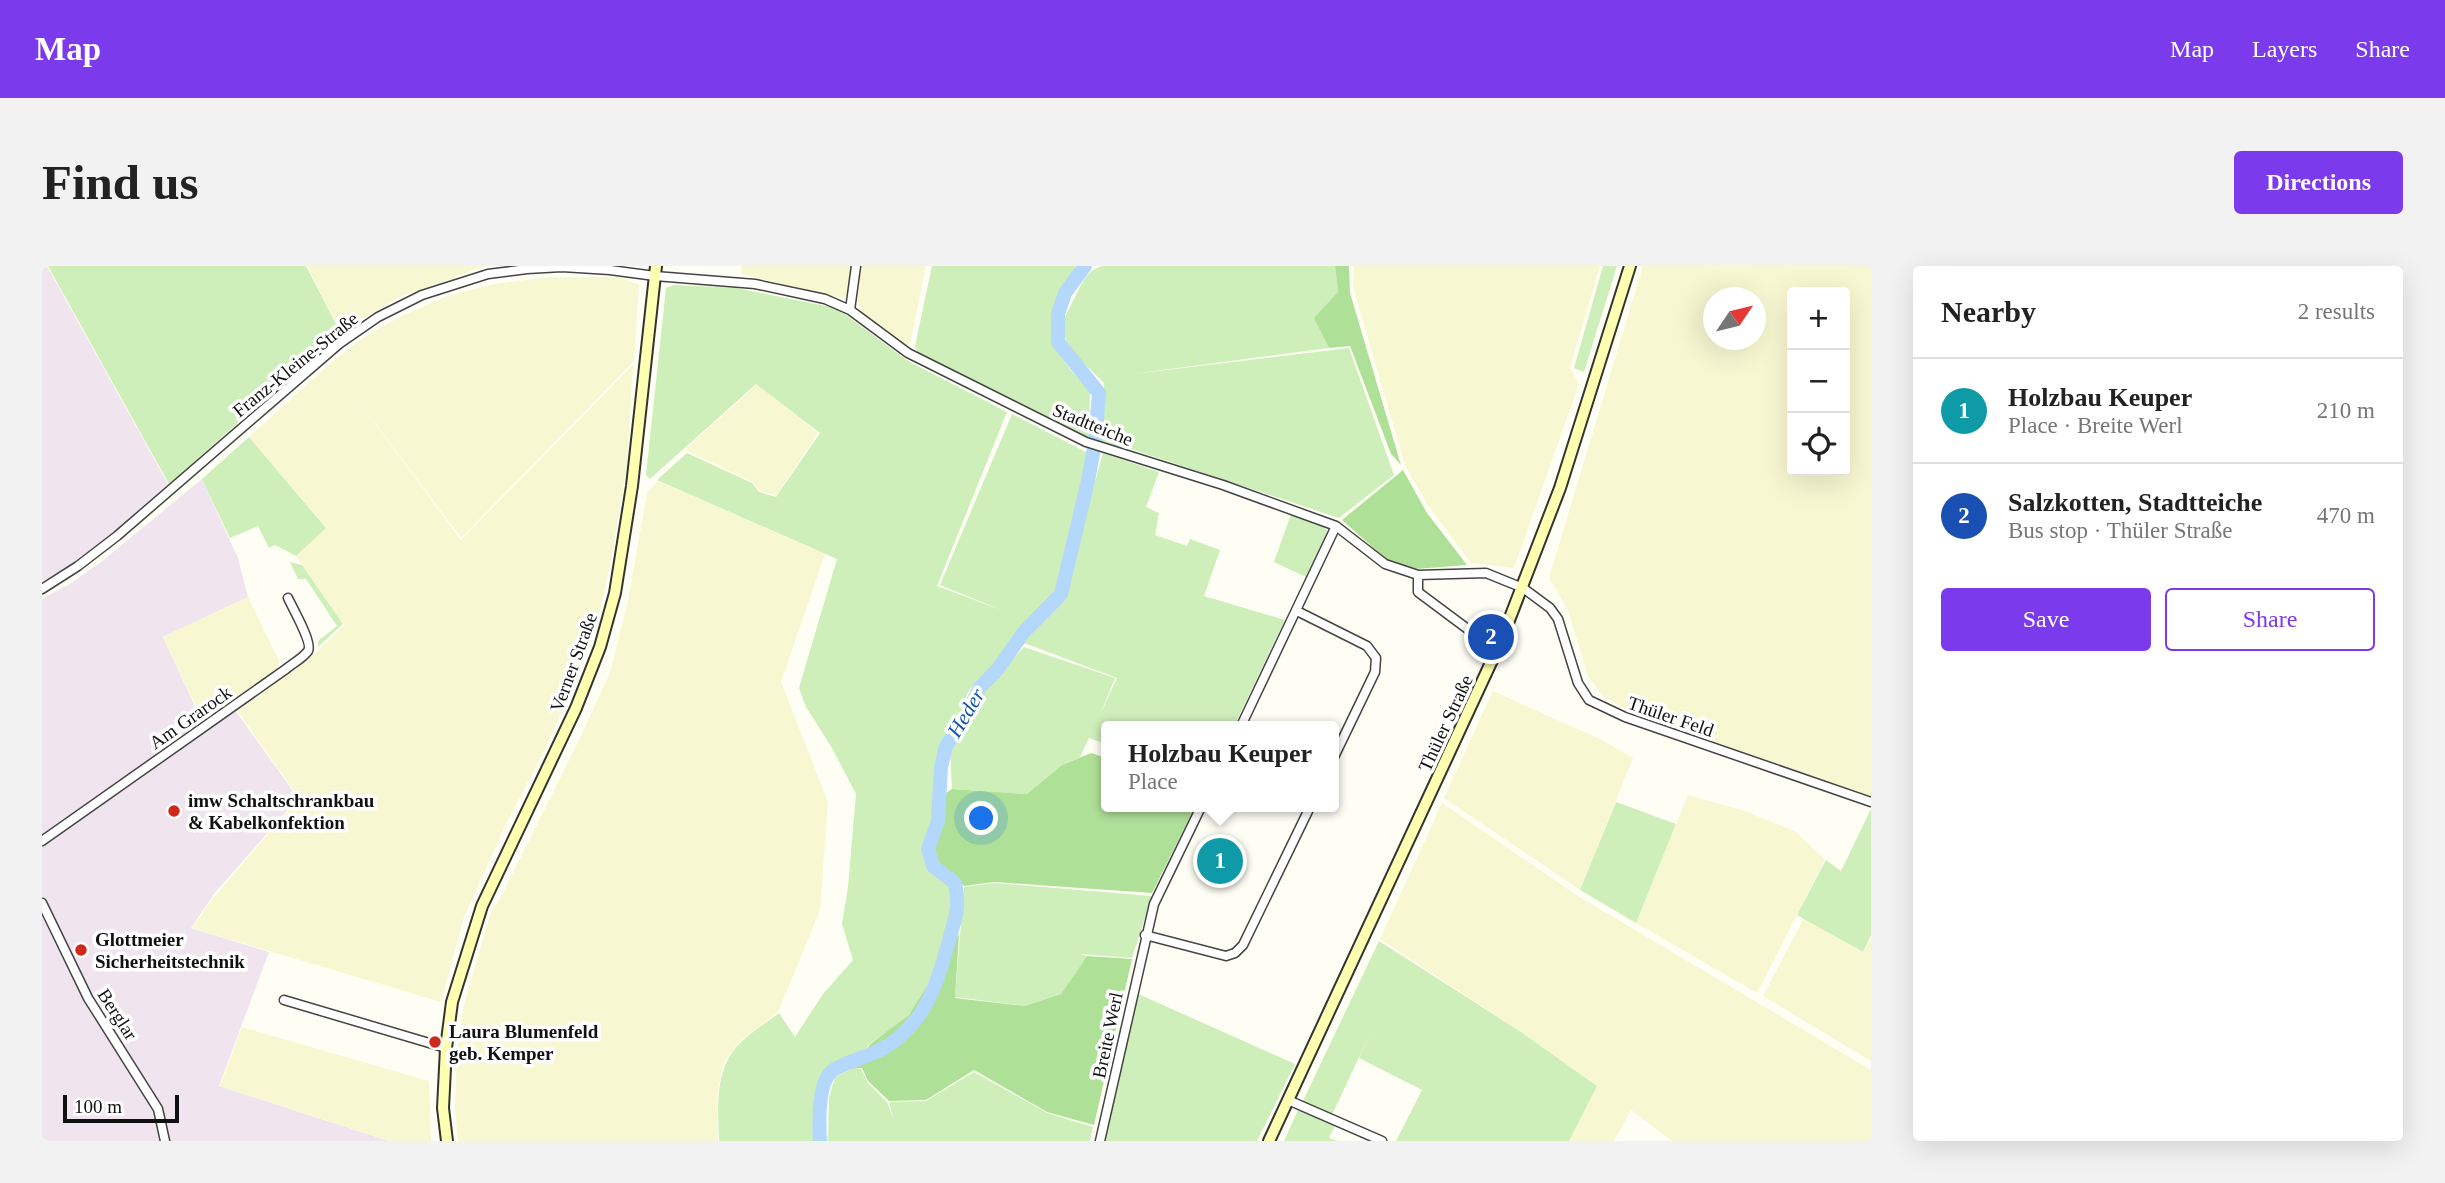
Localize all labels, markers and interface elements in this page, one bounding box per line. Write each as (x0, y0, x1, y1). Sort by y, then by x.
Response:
text: Map (35, 31, 101, 67)
text: Map (2170, 36, 2214, 62)
text: Layers (2252, 36, 2317, 62)
text: Share (2355, 36, 2410, 62)
button: Directions (2234, 151, 2403, 214)
text: Find us (42, 155, 199, 210)
north arrow (1703, 287, 1766, 350)
map controls (1787, 287, 1850, 476)
button: + (1787, 287, 1850, 350)
text: Nearby (1941, 295, 2036, 328)
text: 2 results (2298, 299, 2375, 324)
street label: Franz-Kleine-Straße (228, 307, 362, 421)
button: − (1787, 350, 1850, 413)
text: Holzbau Keuper (2008, 383, 2192, 412)
text: 1 (1958, 398, 1970, 423)
text: 210 m (2317, 398, 2375, 423)
street label: Stadtteiche (1050, 399, 1136, 450)
button: locate (1787, 413, 1850, 476)
text: Place · Breite Werl (2008, 413, 2183, 438)
text: Salzkotten, Stadtteiche (2008, 488, 2262, 517)
text: 2 (1958, 503, 1970, 528)
text: 470 m (2317, 503, 2375, 528)
text: Bus stop · Thüler Straße (2008, 518, 2232, 543)
button: Save (1941, 588, 2151, 651)
button: Share (2165, 588, 2375, 651)
street label: Verner Straße (546, 610, 601, 715)
pin: 2 (1468, 611, 1514, 663)
street label: Thüler Straße (1414, 672, 1477, 775)
street label: Am Grarock (145, 681, 236, 753)
water label: Heder (942, 684, 990, 743)
street label: Thüler Feld (1625, 692, 1717, 741)
popup (1101, 721, 1339, 812)
text: Holzbau Keuper (1128, 739, 1312, 768)
text: Place (1128, 769, 1178, 794)
place label: imw Schaltschrankbau & Kabelkonfektion (188, 790, 375, 833)
your location (964, 801, 998, 835)
marker: imw Schaltschrankbau & Kabelkonfektion (166, 803, 182, 819)
pin: 1 (1197, 835, 1243, 887)
place label: Glottmeier Sicherheitstechnik (95, 929, 245, 972)
marker: Glottmeier Sicherheitstechnik (73, 942, 89, 958)
street label: Berglar (93, 985, 142, 1044)
street label: Breite Werl (1088, 990, 1127, 1080)
place label: Laura Blumenfeld geb. Kemper (449, 1021, 599, 1064)
marker: Laura Blumenfeld geb. Kemper (427, 1034, 443, 1050)
scale bar (63, 1092, 178, 1124)
text: 100 m (74, 1096, 122, 1117)

